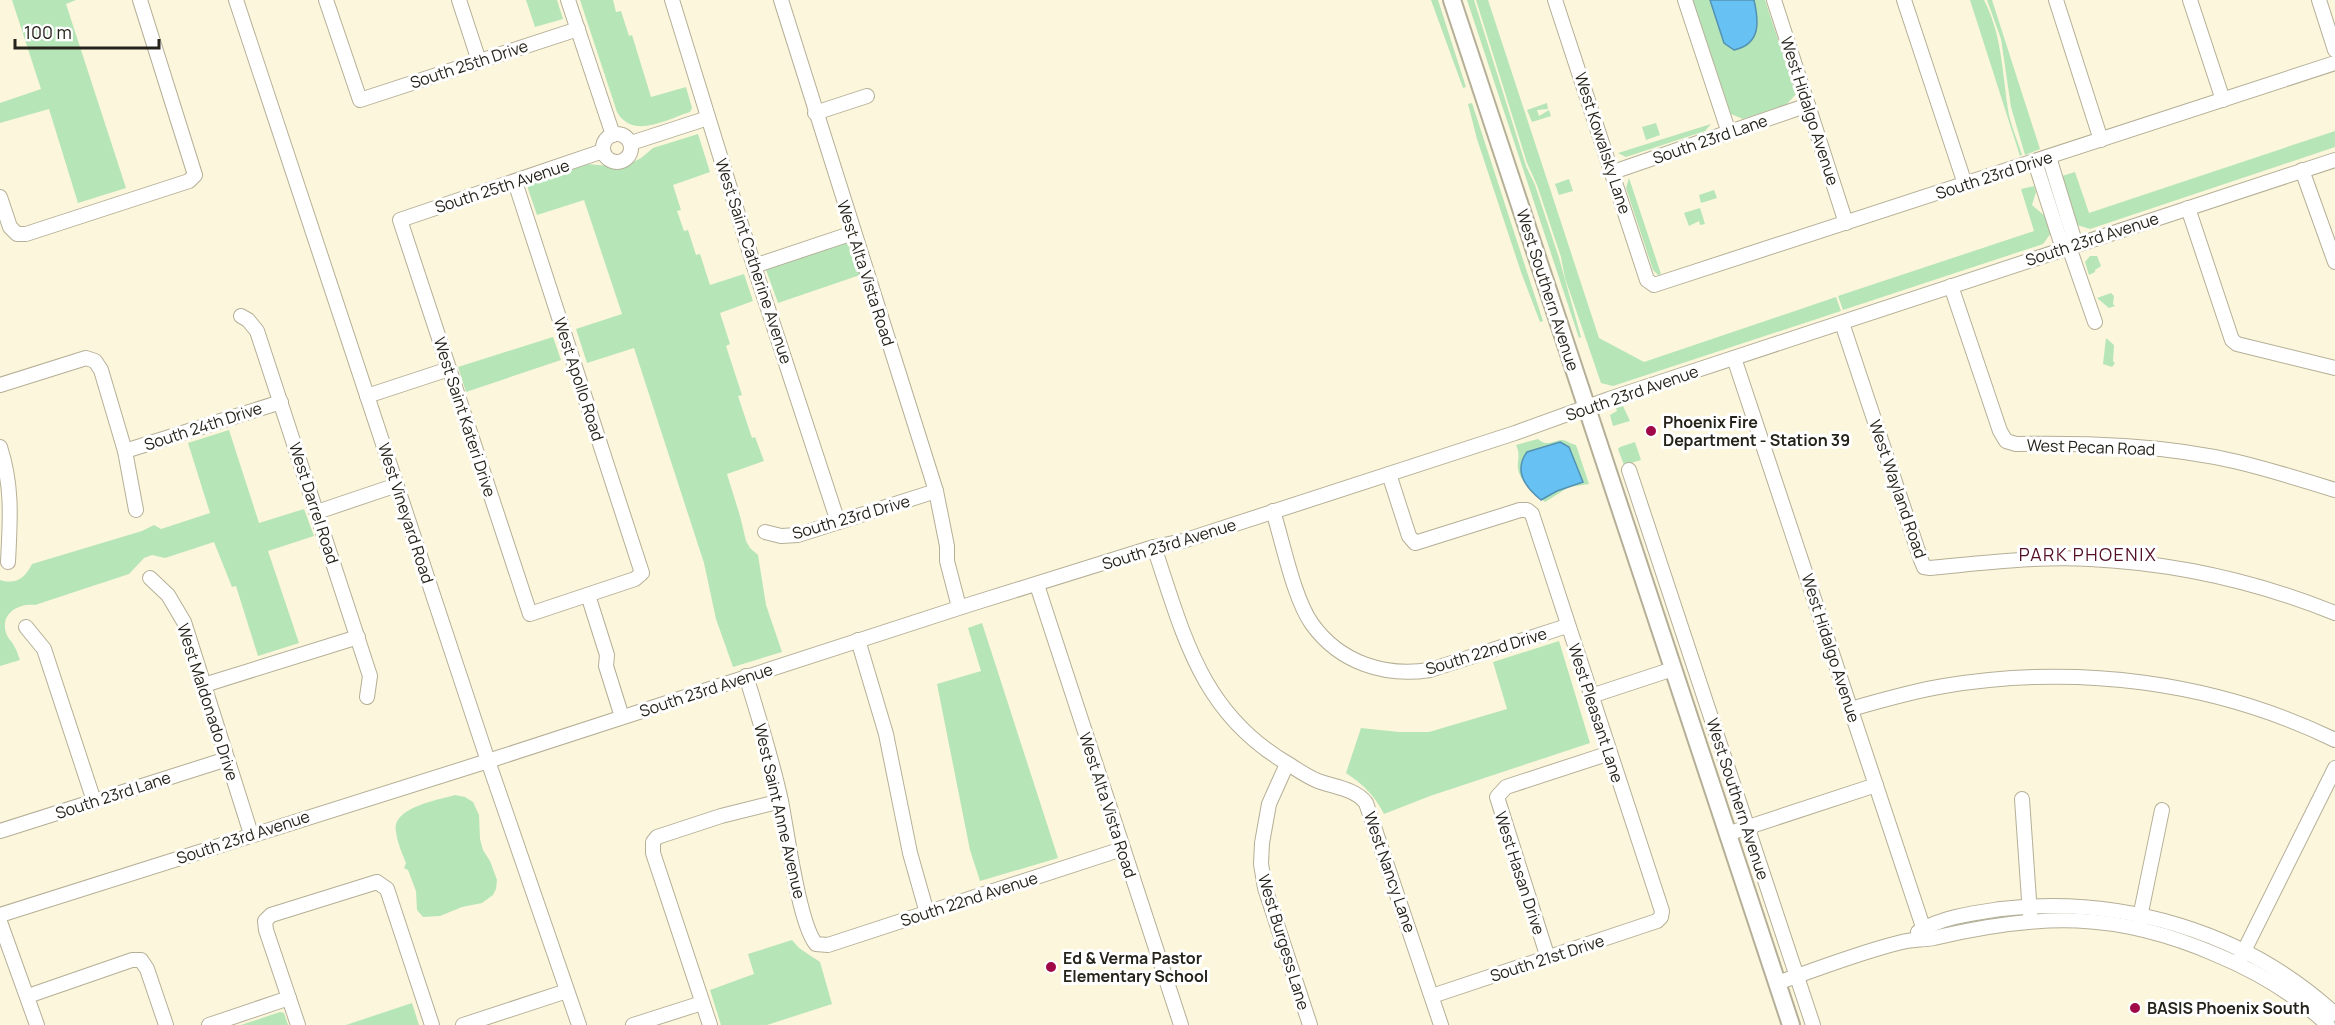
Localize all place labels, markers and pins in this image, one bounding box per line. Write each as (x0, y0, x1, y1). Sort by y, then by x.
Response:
place label: Phoenix Fire Department - Station 39 (1663, 411, 1850, 451)
marker: Phoenix Fire Department - Station 39 (1644, 424, 1658, 438)
place label: Ed & Verma Pastor Elementary School (1063, 947, 1208, 987)
marker: Ed & Verma Pastor Elementary School (1044, 960, 1058, 974)
place label: BASIS Phoenix South (2147, 997, 2310, 1019)
marker: BASIS Phoenix South (2128, 1001, 2142, 1015)

